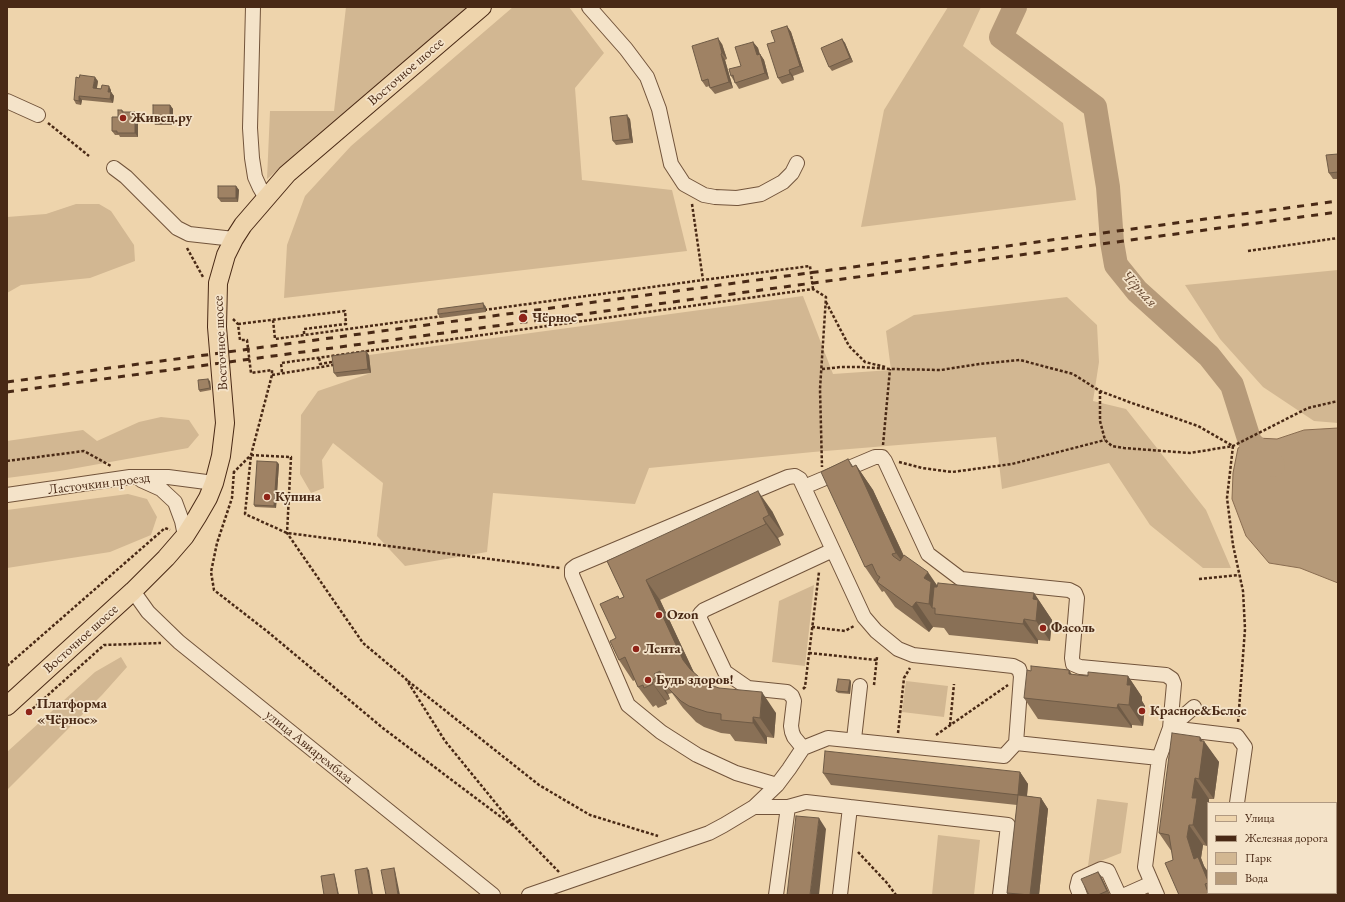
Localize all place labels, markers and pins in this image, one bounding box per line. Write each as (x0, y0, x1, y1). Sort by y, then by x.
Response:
place label: Живец.ру (131, 110, 192, 126)
marker: Живец.ру (118, 113, 128, 123)
place label: Чёрное (532, 310, 577, 326)
marker: Чёрное (517, 312, 529, 324)
place label: Купина (275, 489, 321, 505)
marker: Купина (262, 492, 272, 502)
place label: Ozon (667, 607, 699, 623)
marker: Ozon (654, 610, 664, 620)
place label: Фасоль (1051, 620, 1095, 636)
marker: Фасоль (1038, 623, 1048, 633)
place label: Лента (644, 641, 681, 657)
marker: Лента (631, 644, 641, 654)
place label: Будь здоров! (656, 672, 734, 688)
marker: Будь здоров! (643, 675, 653, 685)
place label: Платформа «Чёрное» (37, 696, 107, 728)
place label: Красное&Белое (1150, 703, 1246, 719)
marker: Красное&Белое (1137, 706, 1147, 716)
marker: Платформа «Чёрное» (24, 707, 34, 717)

